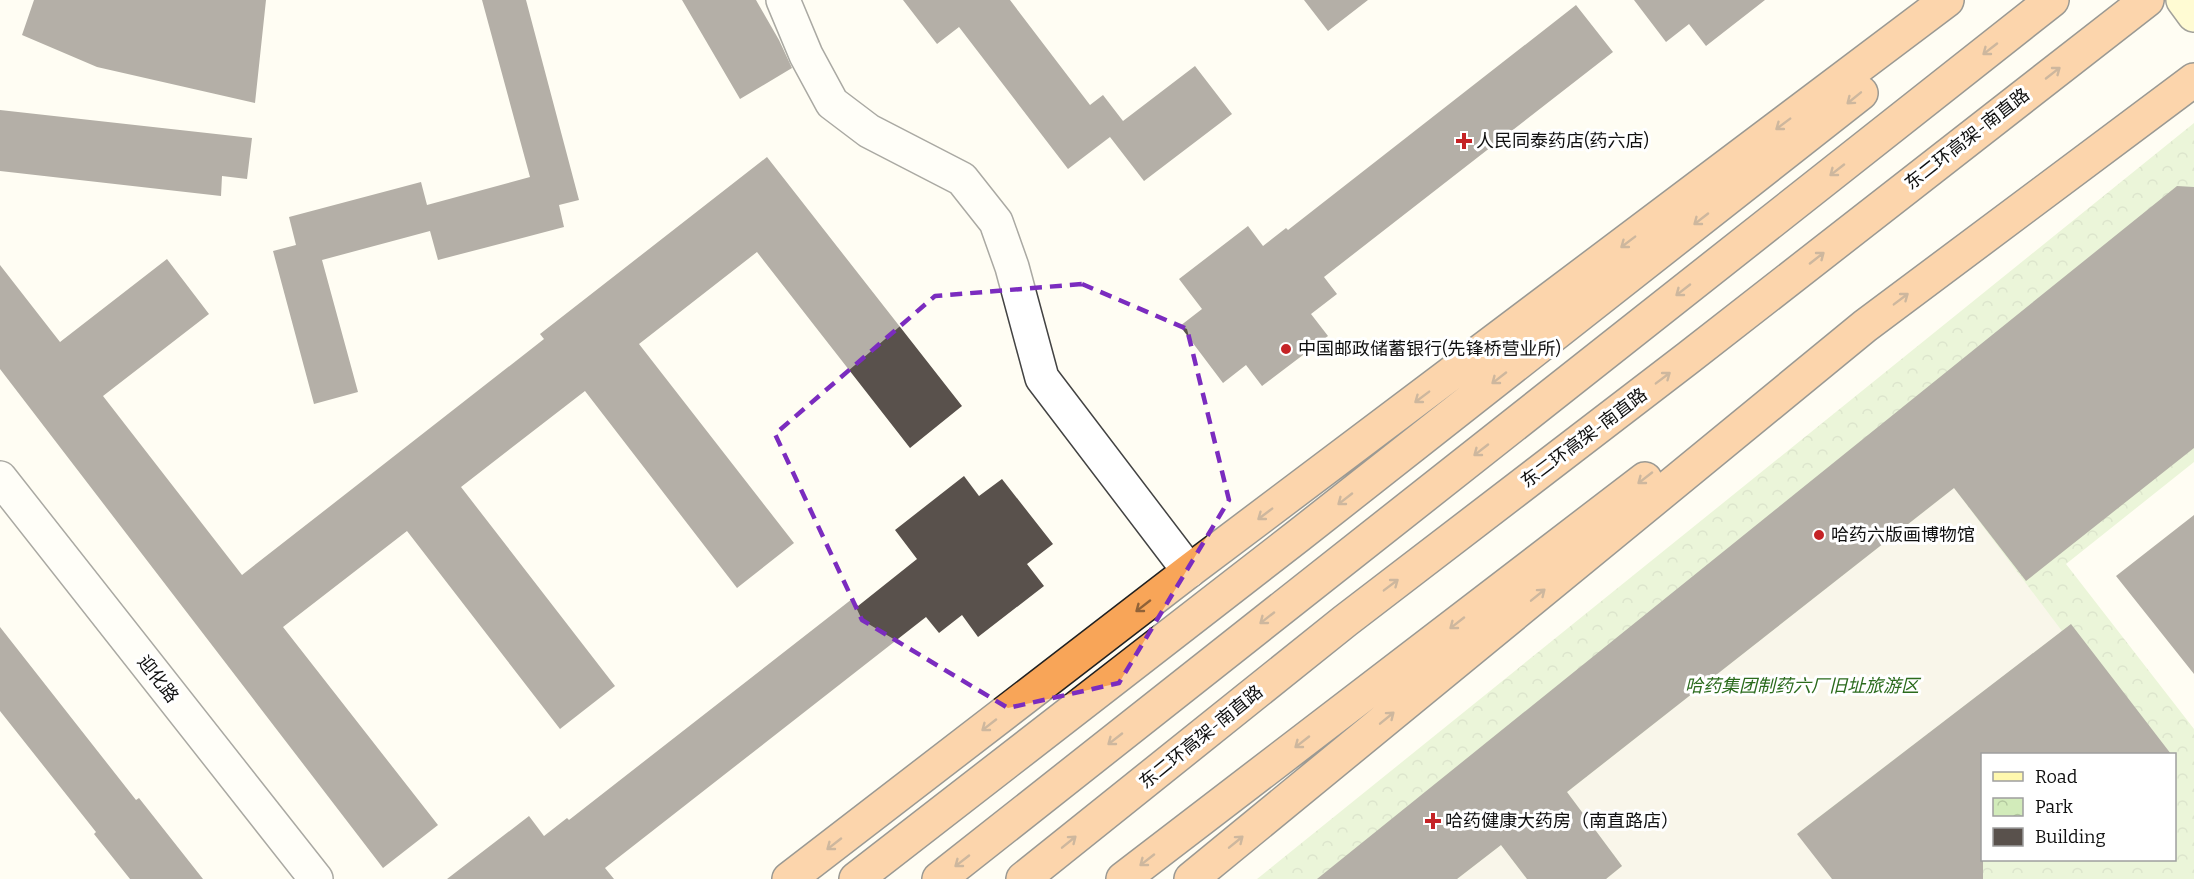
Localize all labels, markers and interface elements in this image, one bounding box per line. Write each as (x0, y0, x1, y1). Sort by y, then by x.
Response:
one-way arrow (1982, 42, 1998, 55)
one-way arrow (2044, 66, 2060, 79)
street label: 东二环高架-南直路 (1900, 83, 2034, 195)
one-way arrow (1847, 91, 1863, 104)
one-way arrow (1776, 118, 1792, 131)
place label: 人民同泰药店(药六店) (1476, 130, 1649, 152)
marker: 人民同泰药店(药六店) (1457, 134, 1471, 148)
one-way arrow (1829, 163, 1845, 176)
one-way arrow (1694, 212, 1710, 225)
one-way arrow (1620, 235, 1636, 248)
one-way arrow (1808, 251, 1824, 264)
one-way arrow (1676, 284, 1692, 297)
one-way arrow (1892, 293, 1908, 306)
place label: 中国邮政储蓄银行(先锋桥营业所) (1298, 338, 1561, 360)
marker: 中国邮政储蓄银行(先锋桥营业所) (1279, 342, 1293, 356)
one-way arrow (1655, 371, 1671, 384)
one-way arrow (1491, 372, 1507, 385)
street label: 东二环高架-南直路 (1517, 383, 1651, 493)
one-way arrow (1414, 390, 1430, 403)
one-way arrow (1473, 443, 1489, 456)
one-way arrow (1637, 472, 1653, 485)
one-way arrow (1338, 492, 1354, 505)
one-way arrow (1258, 507, 1274, 520)
place label: 哈药六版画博物馆 (1831, 524, 1975, 546)
marker: 哈药六版画博物馆 (1812, 528, 1826, 542)
one-way arrow (1383, 579, 1399, 592)
one-way arrow (1529, 588, 1545, 601)
one-way arrow (1135, 600, 1151, 613)
one-way arrow (1260, 612, 1276, 625)
one-way arrow (1449, 616, 1465, 629)
street label: 迎化路 (133, 651, 183, 707)
park label: 哈药集团制药六厂旧址旅游区 (1685, 675, 1922, 697)
street label: 东二环高架-南直路 (1135, 681, 1267, 793)
one-way arrow (1379, 712, 1395, 725)
one-way arrow (981, 719, 997, 732)
one-way arrow (1107, 733, 1123, 746)
one-way arrow (1294, 735, 1310, 748)
legend (1981, 753, 2176, 861)
text: Road (2035, 766, 2078, 788)
text: Park (2035, 796, 2074, 818)
place label: 哈药健康大药房（南直路店） (1445, 810, 1679, 832)
marker: 哈药健康大药房（南直路店） (1426, 814, 1440, 828)
text: Building (2035, 826, 2106, 848)
one-way arrow (1228, 835, 1243, 849)
one-way arrow (1061, 836, 1077, 849)
one-way arrow (826, 838, 842, 851)
one-way arrow (954, 854, 970, 867)
one-way arrow (1140, 854, 1156, 867)

